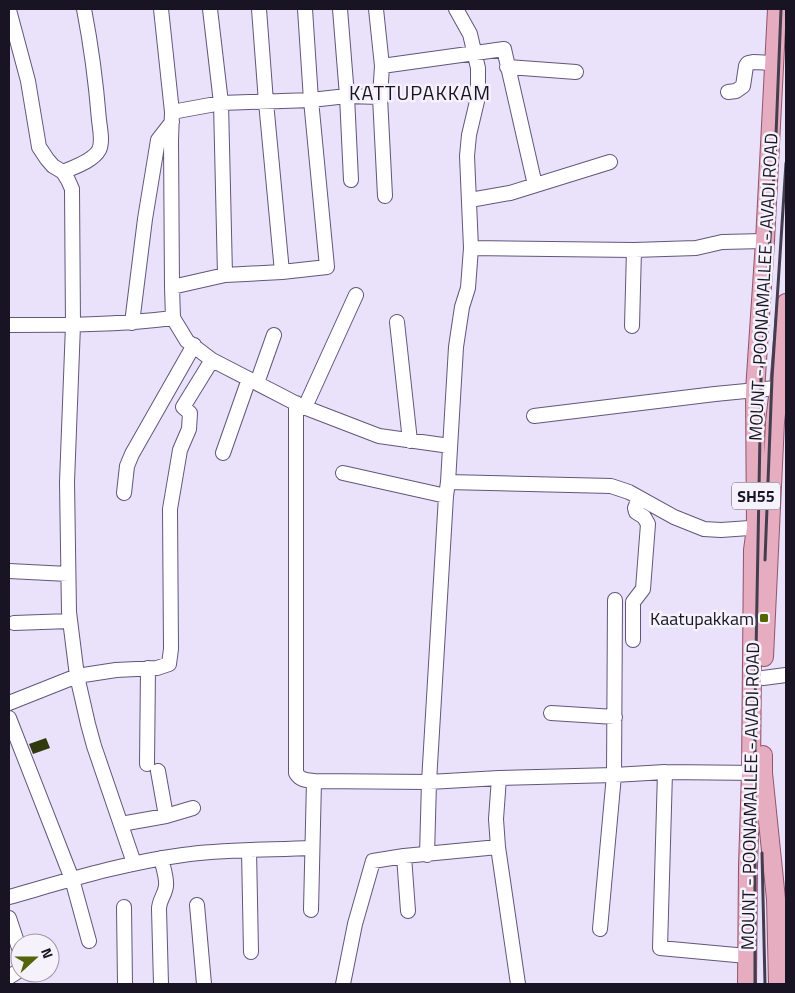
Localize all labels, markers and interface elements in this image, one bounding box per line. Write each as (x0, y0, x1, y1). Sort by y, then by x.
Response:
district label: KATTUPAKKAM (349, 77, 491, 108)
street label: MOUNT - POONAMALLEE - AVADI ROAD (741, 132, 785, 442)
road number: SH55 (732, 482, 780, 510)
place label: Kaatupakkam (650, 605, 754, 632)
marker: Kaatupakkam (758, 612, 770, 624)
street label: MOUNT - POONAMALLEE - AVADI ROAD (734, 642, 766, 950)
north arrow (10, 933, 60, 983)
text: N (36, 945, 59, 961)

